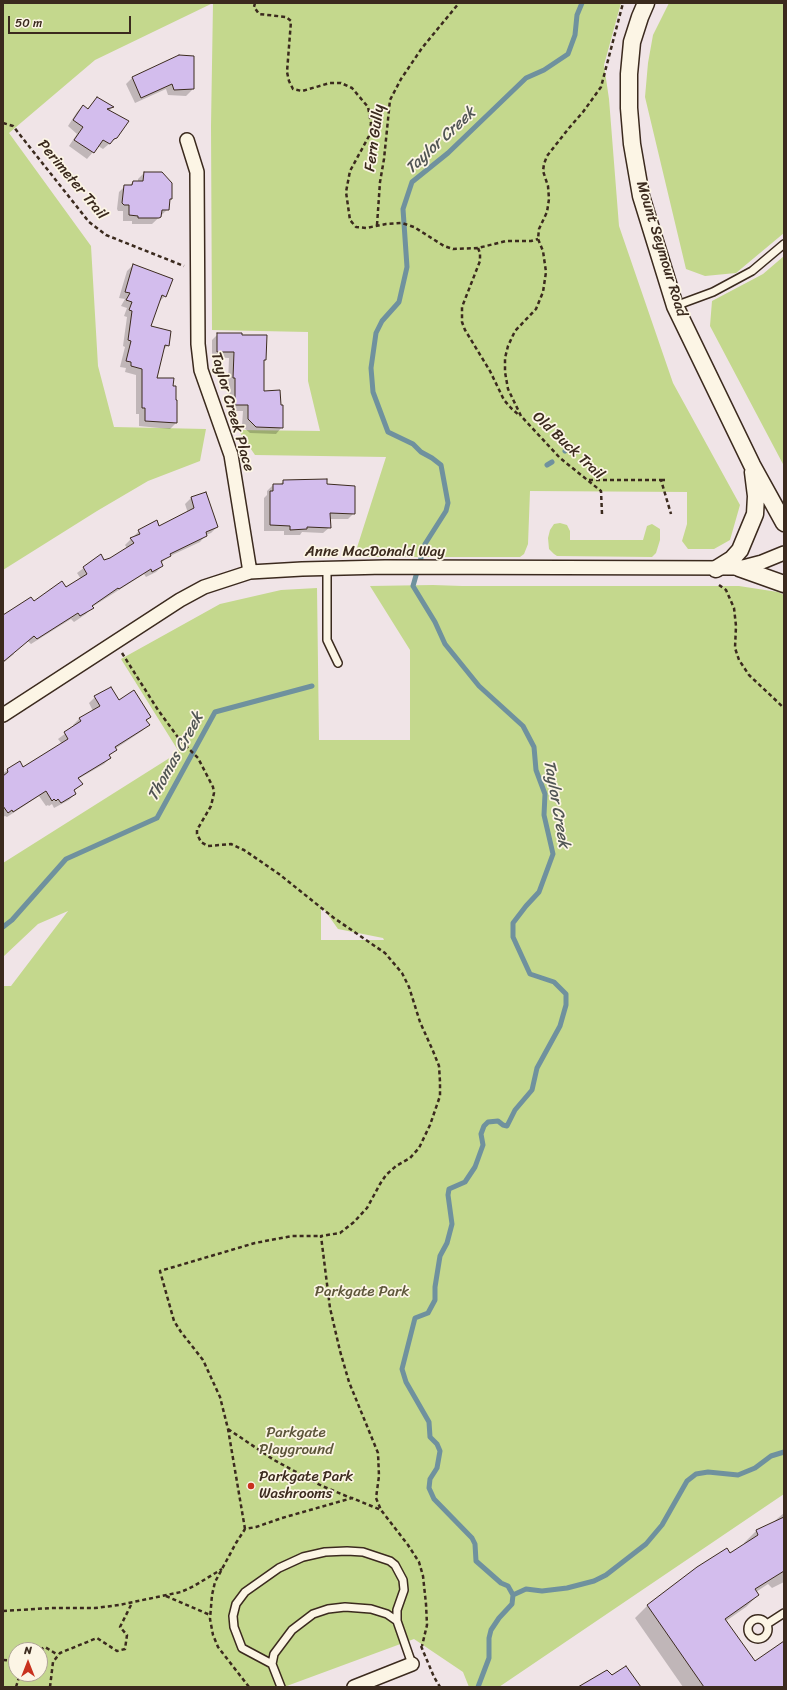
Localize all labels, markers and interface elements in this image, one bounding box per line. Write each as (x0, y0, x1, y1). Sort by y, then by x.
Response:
scale bar (10, 8, 133, 34)
text: 50 m (15, 12, 42, 34)
street label: Fern Gully (361, 103, 389, 173)
water label: Taylor Creek (402, 104, 480, 178)
street label: Perimeter Trail (33, 136, 111, 224)
street label: Mount Seymour Road (632, 179, 690, 319)
street label: Taylor Creek Place (206, 350, 258, 474)
street label: Old Buck Trail (528, 408, 608, 484)
street label: Anne MacDonald Way (305, 543, 445, 561)
water label: Thomas Creek (144, 710, 208, 804)
water label: Taylor Creek (539, 759, 573, 849)
park label: Parkgate Park (315, 1283, 409, 1301)
park label: Parkgate Playground (259, 1424, 333, 1459)
place label: Parkgate Park Washrooms (259, 1468, 353, 1503)
marker: Parkgate Park Washrooms (246, 1481, 256, 1491)
text: N (24, 1641, 32, 1660)
north arrow (8, 1642, 48, 1682)

